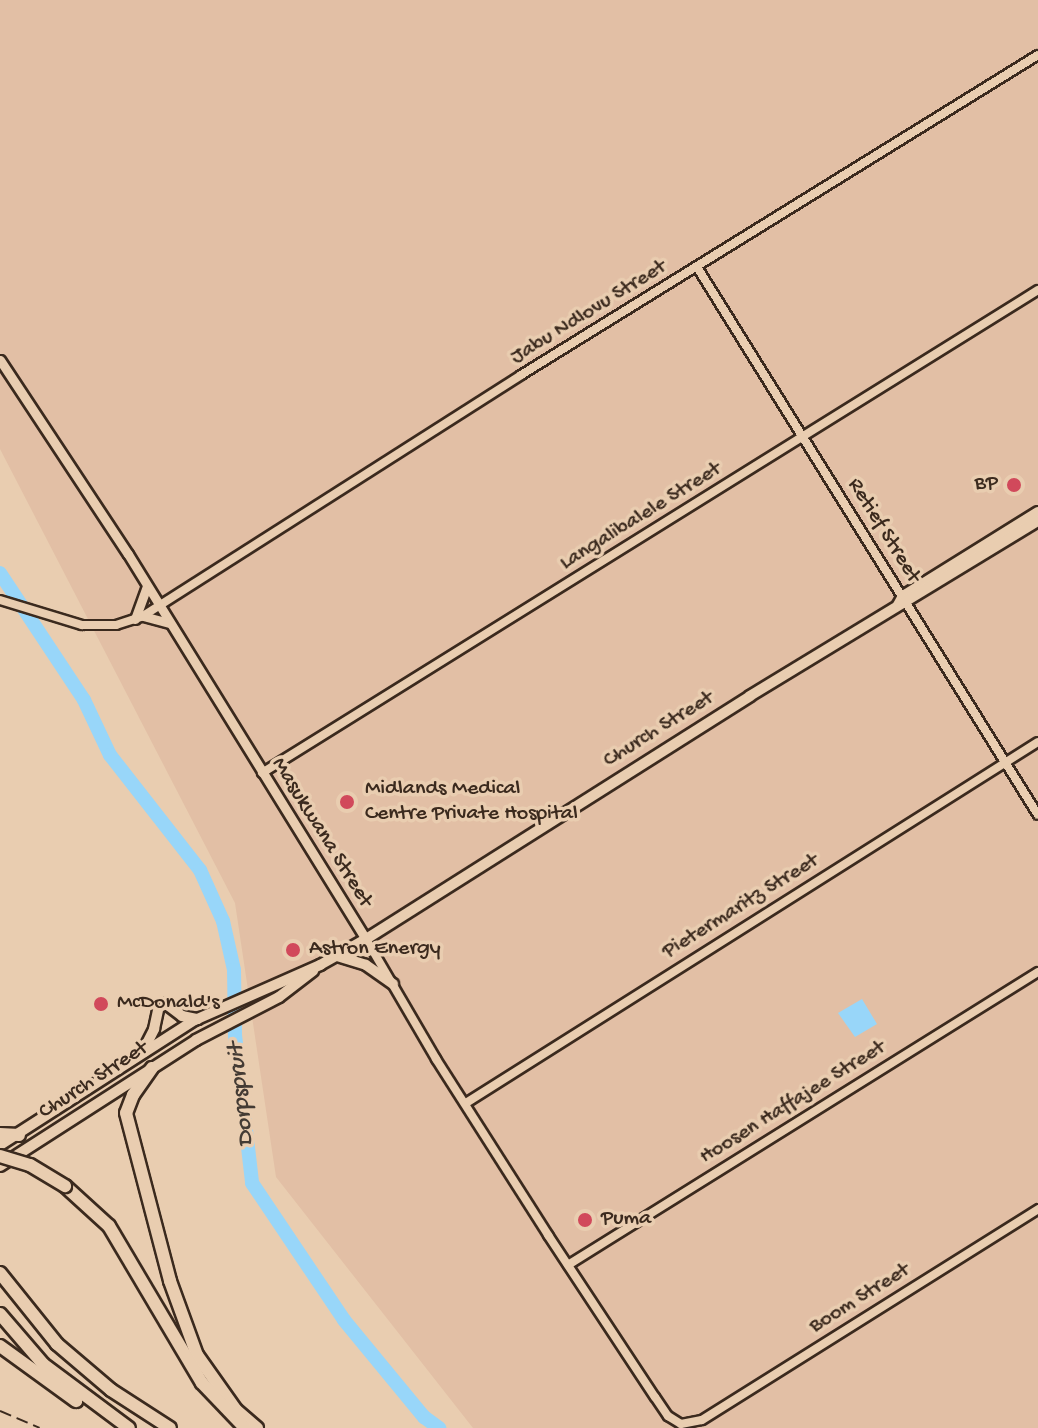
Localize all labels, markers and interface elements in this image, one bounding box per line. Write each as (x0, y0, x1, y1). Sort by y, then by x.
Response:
street label: Jabu Ndlovu Street (506, 255, 672, 371)
street label: Langalibalele Street (555, 457, 727, 577)
place label: BP (975, 472, 998, 498)
street label: Retief Street (840, 474, 926, 588)
marker: BP (1005, 476, 1023, 494)
street label: Church Street (599, 686, 719, 774)
street label: Masukwana Street (264, 753, 378, 913)
place label: Midlands Medical Centre Private Hospital (365, 776, 578, 828)
marker: Midlands Medical Centre Private Hospital (336, 791, 358, 813)
street label: Pietermaritz Street (658, 848, 824, 966)
place label: Astron Energy (309, 937, 441, 963)
marker: Astron Energy (284, 941, 302, 959)
place label: McDonald's (117, 991, 220, 1017)
marker: McDonald's (92, 995, 110, 1013)
street label: Hoosen Haffajee Street (695, 1035, 891, 1171)
street label: Church Street (34, 1036, 154, 1126)
water label: Dorpspruit (222, 1042, 262, 1148)
place label: Puma (601, 1207, 651, 1233)
marker: Puma (576, 1211, 594, 1229)
street label: Boom Street (805, 1258, 915, 1340)

